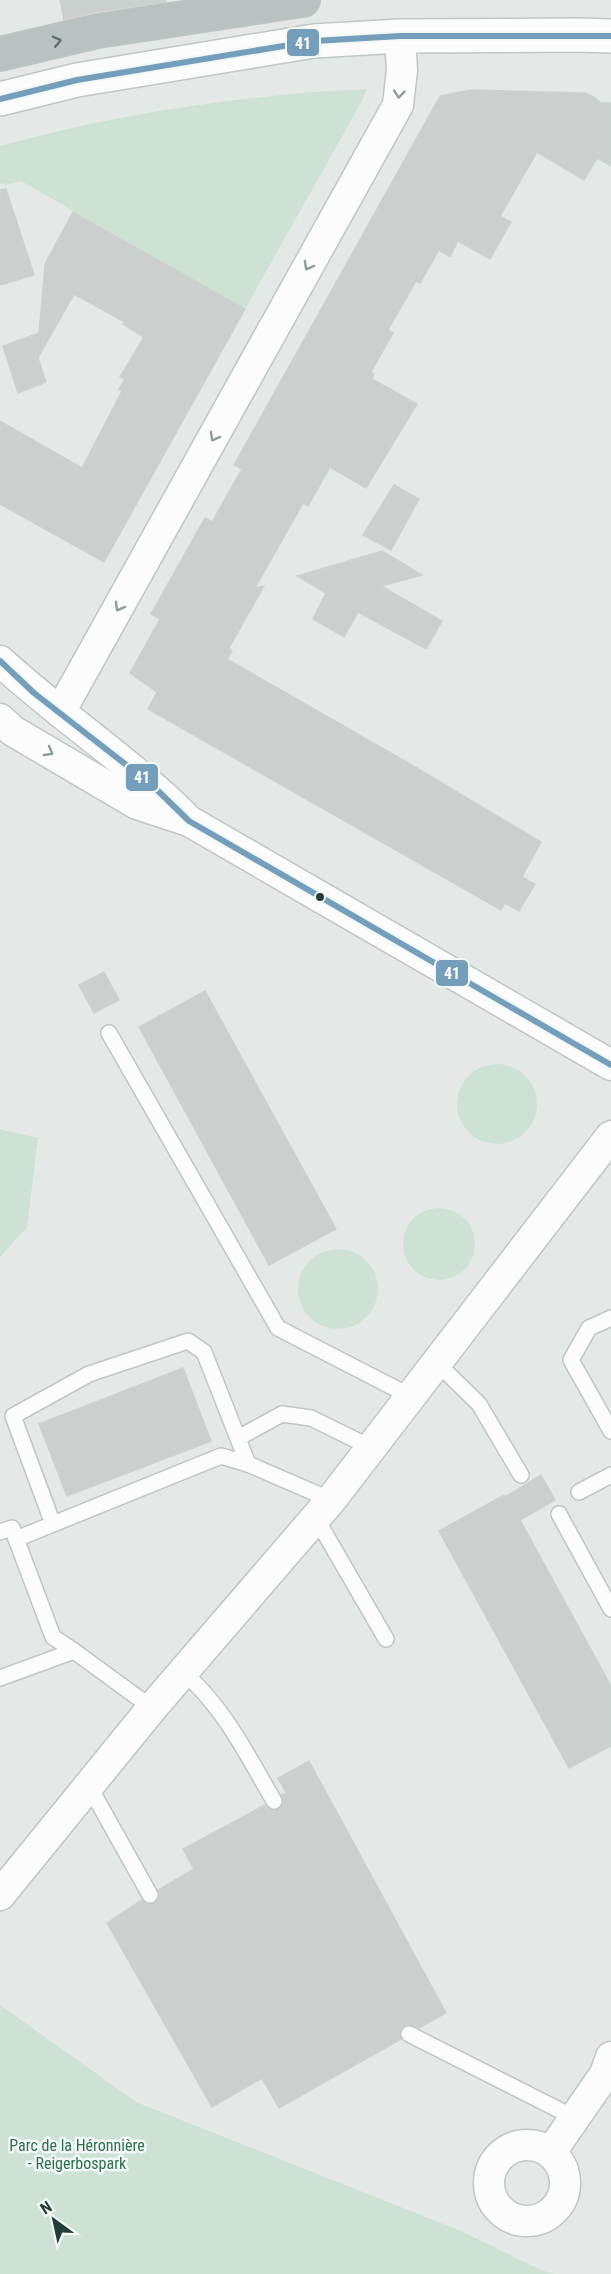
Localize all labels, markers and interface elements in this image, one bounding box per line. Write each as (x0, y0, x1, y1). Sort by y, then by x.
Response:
line badge: 41 (286, 28, 320, 57)
text: 41 (295, 34, 311, 53)
one-way arrow (52, 35, 62, 48)
one-way arrow (393, 90, 406, 99)
one-way arrow (304, 260, 315, 270)
one-way arrow (210, 431, 221, 441)
one-way arrow (115, 601, 126, 611)
one-way arrow (43, 744, 53, 756)
line badge: 41 (125, 763, 159, 792)
text: 41 (134, 768, 150, 787)
unlabelled marker (314, 891, 326, 903)
line badge: 41 (435, 959, 469, 987)
text: 41 (444, 964, 460, 983)
park label: Parc de la Héronnière - Reigerbospark (9, 2136, 145, 2173)
north arrow (24, 2190, 84, 2250)
text: N (37, 2197, 55, 2218)

